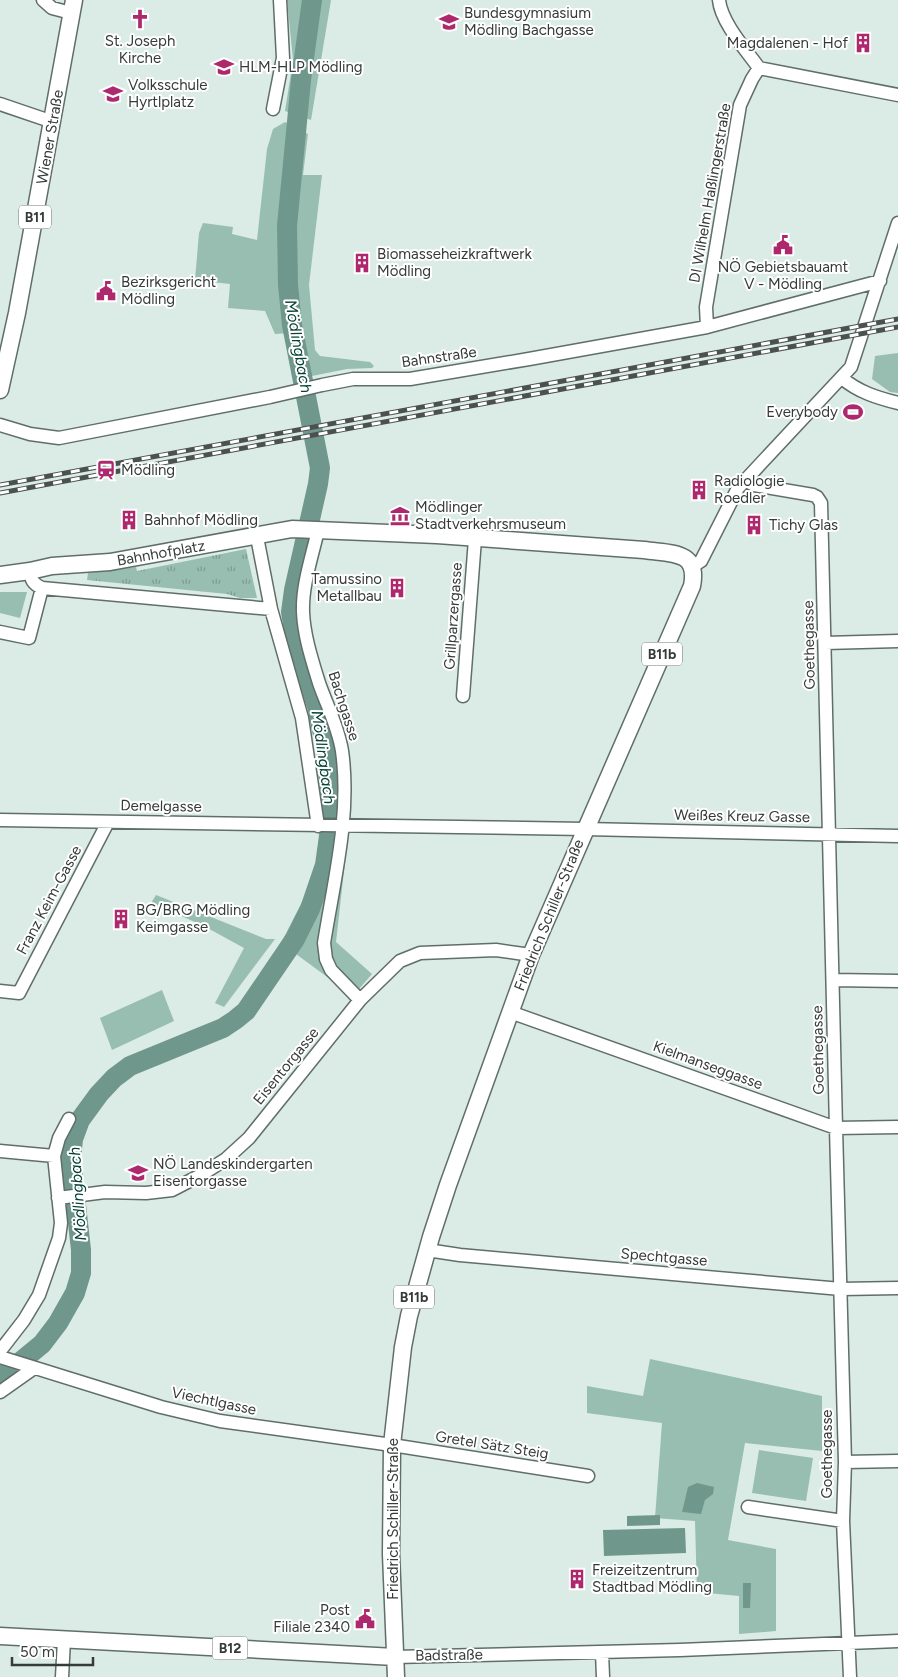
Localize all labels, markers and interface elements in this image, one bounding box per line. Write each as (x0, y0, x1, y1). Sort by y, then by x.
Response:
place label: Bundesgymnasium Mödling Bachgasse (464, 4, 594, 39)
church icon: St. Joseph Kirche (129, 8, 151, 30)
school or university icon: Bundesgymnasium Mödling Bachgasse (438, 11, 460, 33)
place label: St. Joseph Kirche (105, 32, 175, 67)
building icon: Magdalenen - Hof (852, 32, 874, 54)
place label: Magdalenen - Hof (727, 34, 848, 52)
school or university icon: HLM-HLP Mödling (213, 56, 235, 78)
place label: HLM-HLP Mödling (239, 58, 363, 76)
place label: Volksschule Hyrtlplatz (128, 76, 207, 111)
school or university icon: Volksschule Hyrtlplatz (102, 83, 124, 105)
street label: Wiener Straße (33, 88, 67, 186)
street label: DI Wilhelm Haßlingerstraße (685, 102, 735, 284)
road number: B11 (19, 206, 51, 228)
public building icon: NÖ Gebietsbauamt V - Mödling (772, 234, 794, 256)
place label: Biomasseheizkraftwerk Mödling (377, 245, 532, 280)
building icon: Biomasseheizkraftwerk Mödling (351, 252, 373, 274)
place label: NÖ Gebietsbauamt V - Mödling (718, 258, 849, 293)
place label: Bezirksgericht Mödling (121, 273, 217, 308)
public building icon: Bezirksgericht Mödling (95, 280, 117, 302)
water label: Mödlingbach (281, 298, 316, 394)
street label: Bahnstraße (400, 343, 478, 371)
sports icon: Everybody (842, 401, 864, 423)
place label: Everybody (766, 403, 838, 421)
station icon: Mödling (95, 459, 117, 481)
place label: Mödling (121, 461, 175, 479)
place label: Radiologie Roedler (714, 472, 785, 507)
building icon: Radiologie Roedler (688, 479, 710, 501)
place label: Mödlinger Stadtverkehrsmuseum (415, 498, 566, 533)
museum icon: Mödlinger Stadtverkehrsmuseum (389, 505, 411, 527)
building icon: Bahnhof Mödling (118, 509, 140, 531)
place label: Bahnhof Mödling (144, 511, 258, 529)
building icon: Tichy Glas (743, 514, 765, 536)
place label: Tichy Glas (769, 516, 838, 534)
street label: Bahnhofplatz (116, 536, 206, 570)
street label: Grillparzergasse (440, 562, 466, 670)
place label: Tamussino Metallbau (311, 570, 382, 605)
building icon: Tamussino Metallbau (386, 577, 408, 599)
street label: Goethegasse (799, 600, 819, 690)
road number: B11b (642, 642, 682, 666)
street label: Bachgasse (324, 669, 364, 743)
water label: Mödlingbach (308, 709, 339, 805)
street label: Demelgasse (120, 796, 202, 816)
street label: Weißes Kreuz Gasse (674, 806, 810, 826)
street label: Friedrich Schiller-Straße (510, 837, 588, 993)
street label: Franz Keim-Gasse (13, 842, 85, 958)
place label: BG/BRG Mödling Keimgasse (136, 901, 250, 936)
building icon: BG/BRG Mödling Keimgasse (110, 908, 132, 930)
street label: Goethegasse (808, 1005, 828, 1095)
street label: Eisentorgasse (249, 1024, 323, 1108)
street label: Kielmanseggasse (651, 1037, 765, 1093)
water label: Mödlingbach (65, 1146, 90, 1242)
place label: NÖ Landeskindergarten Eisentorgasse (153, 1155, 313, 1190)
school or university icon: NÖ Landeskindergarten Eisentorgasse (127, 1162, 149, 1184)
street label: Spechtgasse (620, 1244, 708, 1270)
road number: B11b (394, 1285, 434, 1308)
street label: Viechtlgasse (170, 1383, 258, 1419)
street label: Goethegasse (818, 1409, 836, 1499)
street label: Gretel Sätz Steig (434, 1427, 550, 1463)
street label: Friedrich Schiller-Straße (384, 1438, 402, 1600)
place label: Freizeitzentrum Stadtbad Mödling (592, 1561, 712, 1596)
building icon: Freizeitzentrum Stadtbad Mödling (566, 1568, 588, 1590)
place label: Post Filiale 2340 (273, 1601, 350, 1636)
public building icon: Post Filiale 2340 (354, 1608, 376, 1630)
scale bar (12, 1634, 94, 1666)
road number: B12 (212, 1636, 248, 1660)
text: 50 m (20, 1643, 55, 1661)
street label: Badstraße (415, 1645, 483, 1665)

